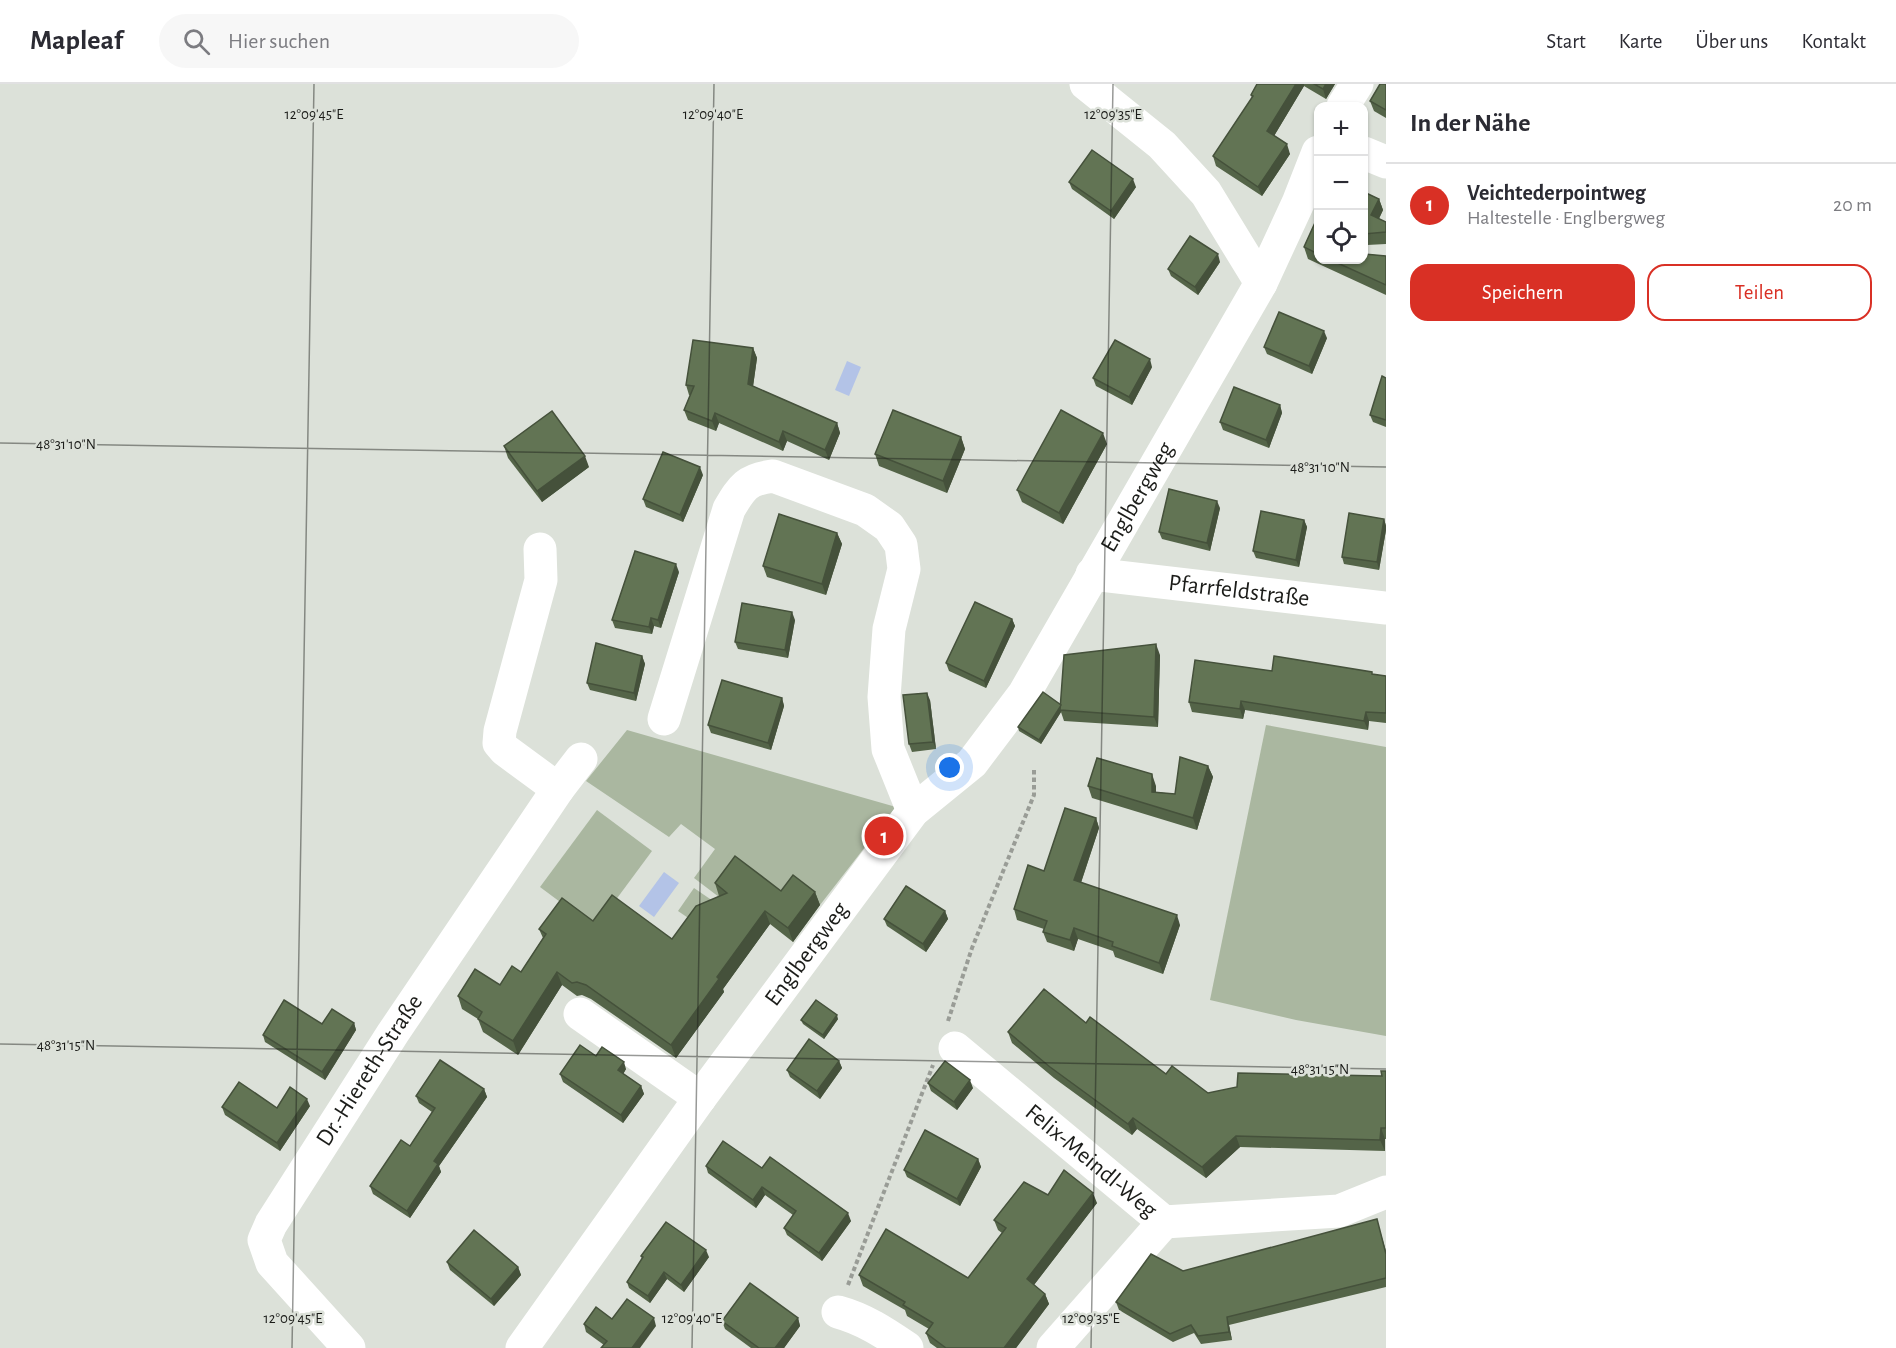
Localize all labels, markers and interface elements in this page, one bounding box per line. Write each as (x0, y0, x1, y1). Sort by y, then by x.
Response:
search box (159, 14, 579, 68)
icon: search (180, 25, 213, 58)
text: Mapleaf (30, 27, 123, 55)
text: Hier suchen (228, 30, 330, 52)
text: Start (1546, 31, 1586, 52)
text: Karte (1619, 31, 1662, 52)
text: Über uns (1695, 31, 1768, 52)
text: Kontakt (1801, 31, 1866, 52)
map controls (1314, 102, 1368, 264)
button: + (1314, 102, 1368, 156)
text: 12°09'45"E (285, 107, 343, 122)
text: 12°09'40"E (683, 107, 743, 122)
text: 12°09'35"E (1084, 107, 1142, 122)
text: In der Nähe (1410, 110, 1530, 136)
button: − (1314, 156, 1368, 210)
text: Veichtederpointweg (1467, 182, 1646, 204)
text: 1 (1426, 195, 1433, 215)
text: 20 m (1833, 195, 1872, 215)
text: Haltestelle · Englbergweg (1467, 208, 1665, 228)
button: locate (1314, 210, 1368, 264)
button: Speichern (1410, 264, 1635, 321)
button: Teilen (1647, 264, 1872, 321)
text: 48°31'10"N (36, 437, 96, 452)
street label: Englbergweg (1096, 438, 1179, 556)
text: 48°31'10"N (1290, 460, 1350, 475)
street label: Pfarrfeldstraße (1167, 571, 1311, 611)
your location (935, 753, 964, 782)
pin: 1 (864, 814, 904, 858)
street label: Englbergweg (761, 898, 853, 1011)
street label: Dr.-Hiereth-Straße (312, 990, 427, 1150)
text: 48°31'15"N (37, 1038, 95, 1053)
text: 48°31'15"N (1291, 1062, 1349, 1077)
street label: Felix-Meindl-Weg (1021, 1100, 1162, 1223)
text: 12°09'45"E (264, 1311, 322, 1326)
text: 12°09'40"E (662, 1311, 722, 1326)
text: 12°09'35"E (1062, 1311, 1120, 1326)

